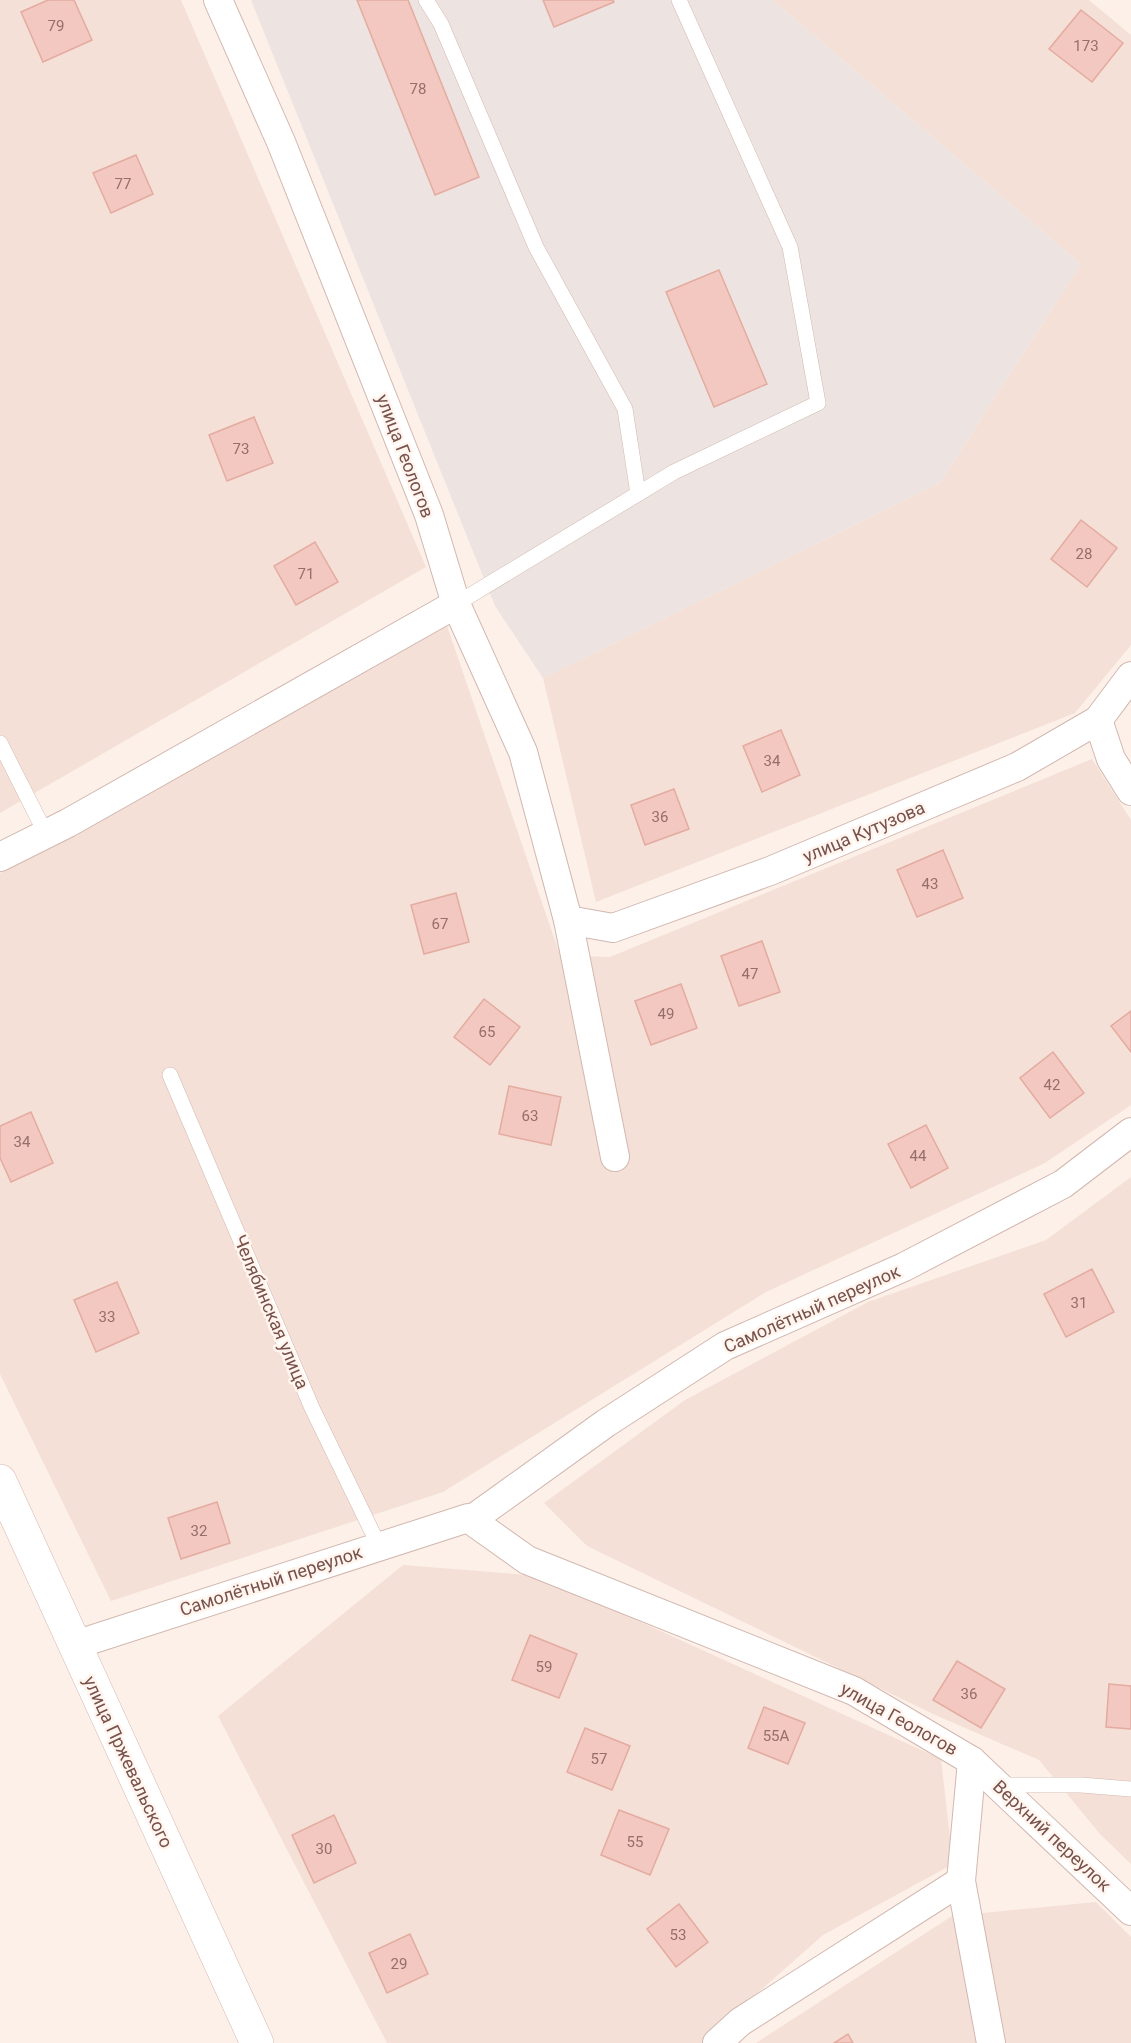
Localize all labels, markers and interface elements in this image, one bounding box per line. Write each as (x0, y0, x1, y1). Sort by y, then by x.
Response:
house number: 79 (48, 17, 64, 35)
house number: 173 (1073, 37, 1099, 55)
house number: 78 (410, 80, 426, 98)
house number: 77 (115, 175, 131, 193)
street label: улица Геологов (372, 391, 439, 521)
house number: 73 (233, 440, 249, 458)
house number: 28 (1076, 545, 1092, 563)
house number: 71 (298, 565, 314, 583)
house number: 34 (764, 752, 781, 770)
street label: улица Кутузова (800, 796, 928, 867)
house number: 36 (652, 808, 668, 826)
house number: 43 (922, 875, 938, 893)
house number: 67 (432, 915, 448, 933)
house number: 47 (742, 965, 758, 983)
house number: 49 (658, 1005, 674, 1023)
house number: 65 (479, 1023, 495, 1041)
house number: 42 (1044, 1076, 1060, 1094)
house number: 63 (522, 1107, 538, 1125)
house number: 34 (14, 1133, 31, 1151)
house number: 44 (910, 1147, 927, 1165)
street label: Челябинская улица (229, 1232, 313, 1392)
street label: Самолётный переулок (720, 1260, 903, 1357)
house number: 31 (1071, 1294, 1087, 1312)
house number: 33 (99, 1308, 115, 1326)
house number: 32 (191, 1522, 207, 1540)
street label: Самолётный переулок (177, 1541, 365, 1620)
house number: 59 (536, 1658, 552, 1676)
street label: улица Пржевальского (79, 1673, 177, 1851)
street label: улица Геологов (837, 1678, 961, 1759)
house number: 36 (961, 1685, 977, 1703)
house number: 55А (763, 1727, 790, 1745)
house number: 57 (591, 1750, 607, 1768)
street label: Верхний переулок (989, 1776, 1116, 1896)
house number: 55 (627, 1833, 643, 1851)
house number: 30 (316, 1840, 332, 1858)
house number: 53 (670, 1926, 686, 1944)
house number: 29 (391, 1955, 407, 1973)

